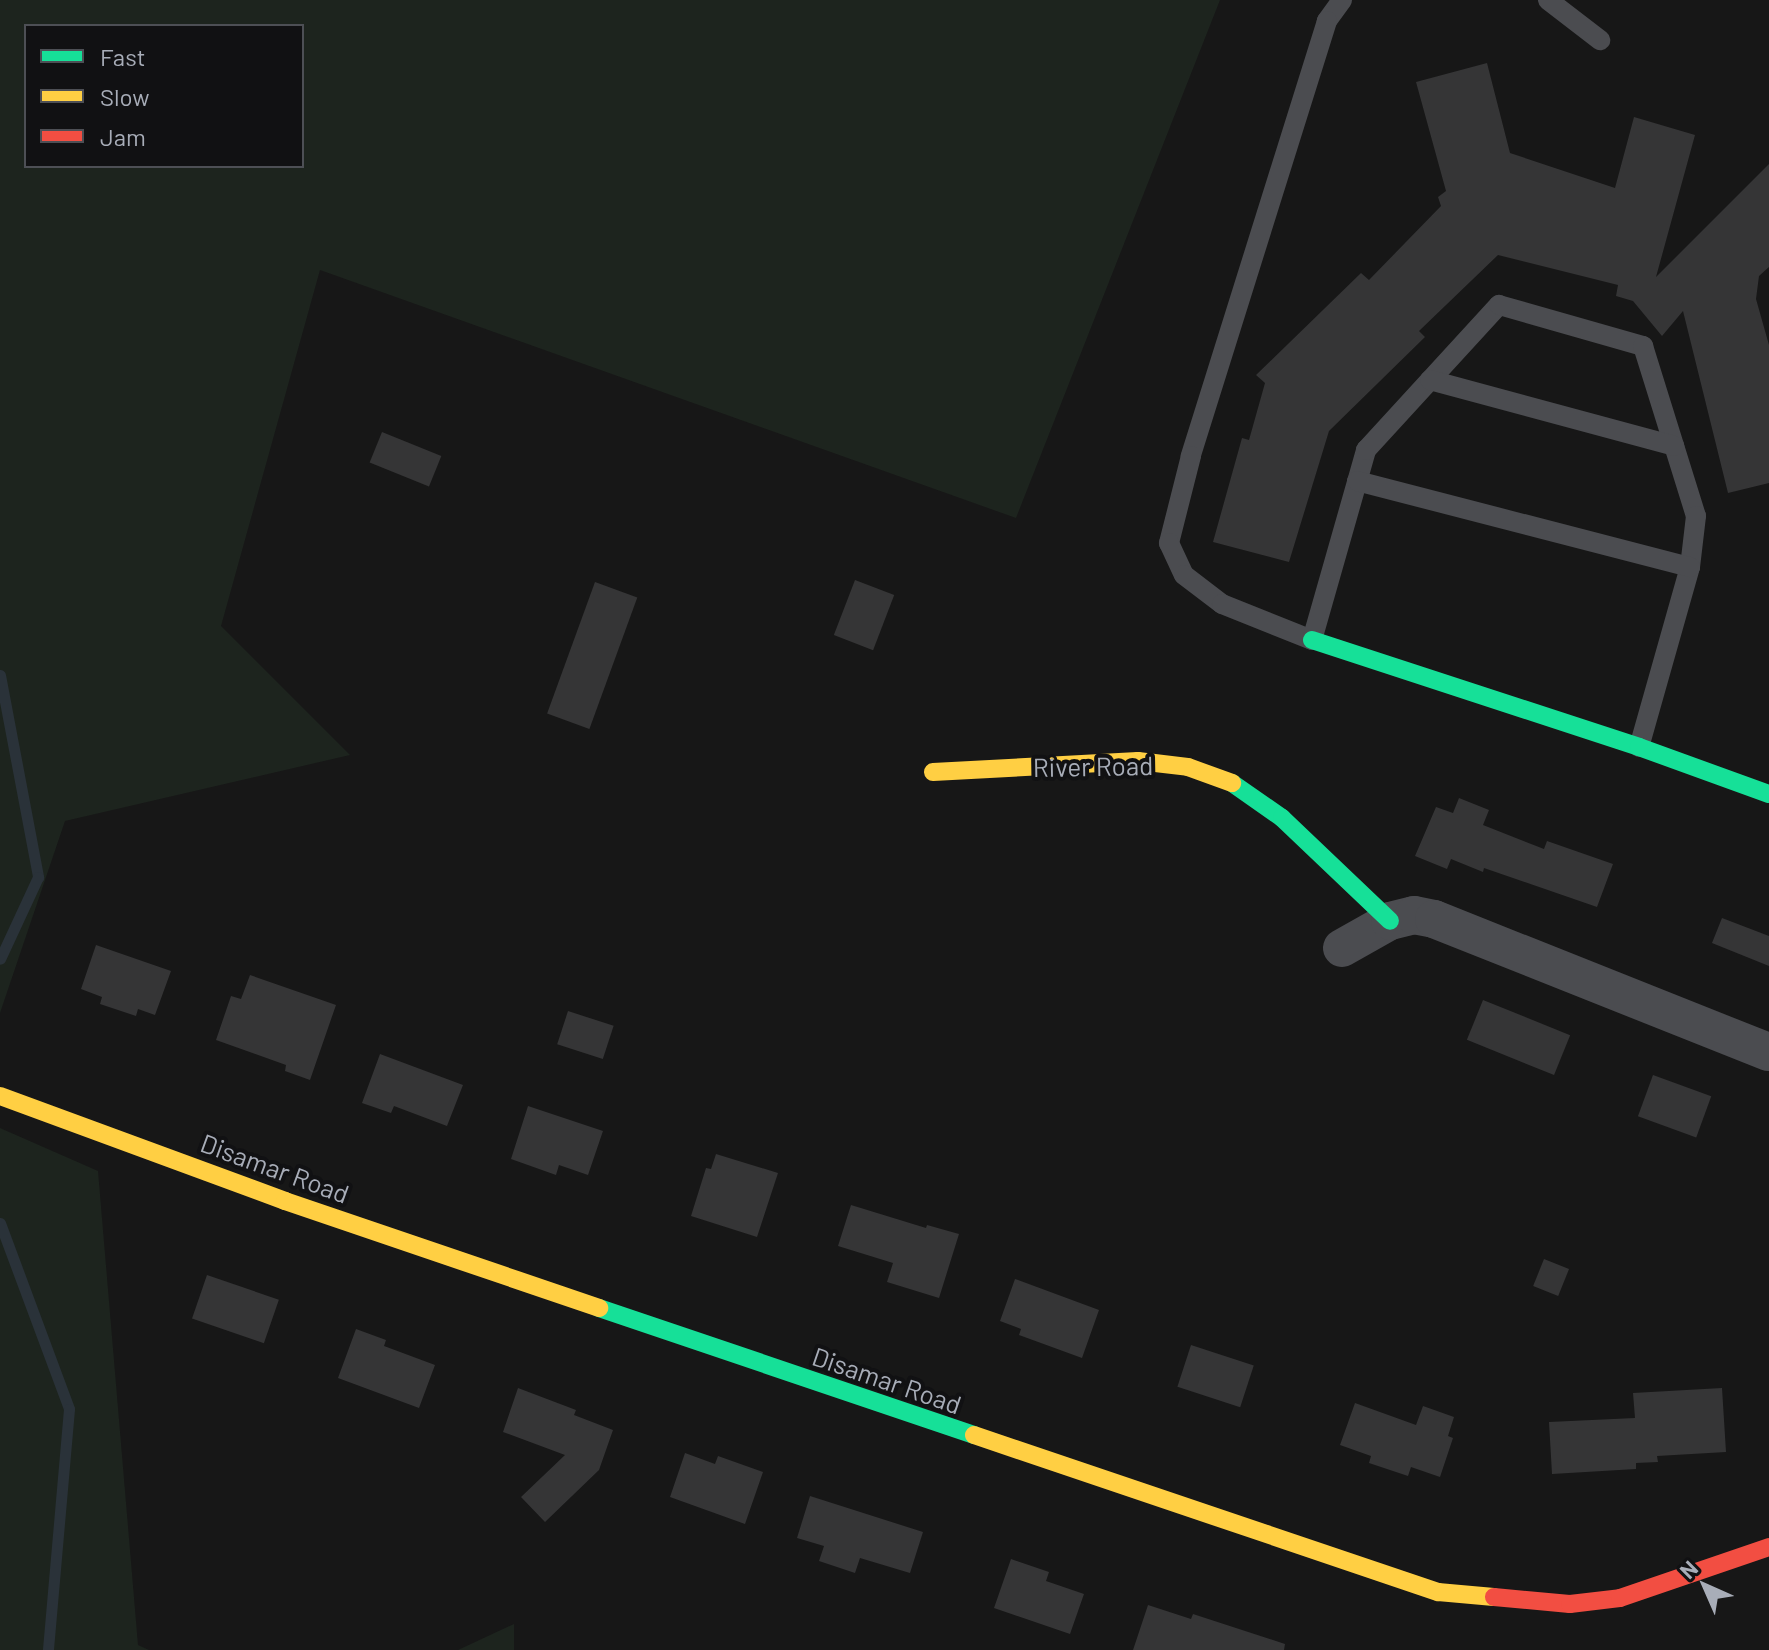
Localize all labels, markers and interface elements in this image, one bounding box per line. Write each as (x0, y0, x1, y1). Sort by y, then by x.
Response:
legend (24, 24, 304, 168)
text: Fast (100, 42, 145, 71)
text: Slow (100, 82, 149, 111)
text: Jam (100, 122, 146, 151)
street label: River Road (1033, 749, 1153, 783)
street label: Disamar Road (197, 1127, 353, 1209)
street label: Disamar Road (808, 1340, 966, 1420)
north arrow (1665, 1546, 1745, 1626)
text: N (1674, 1555, 1702, 1583)

